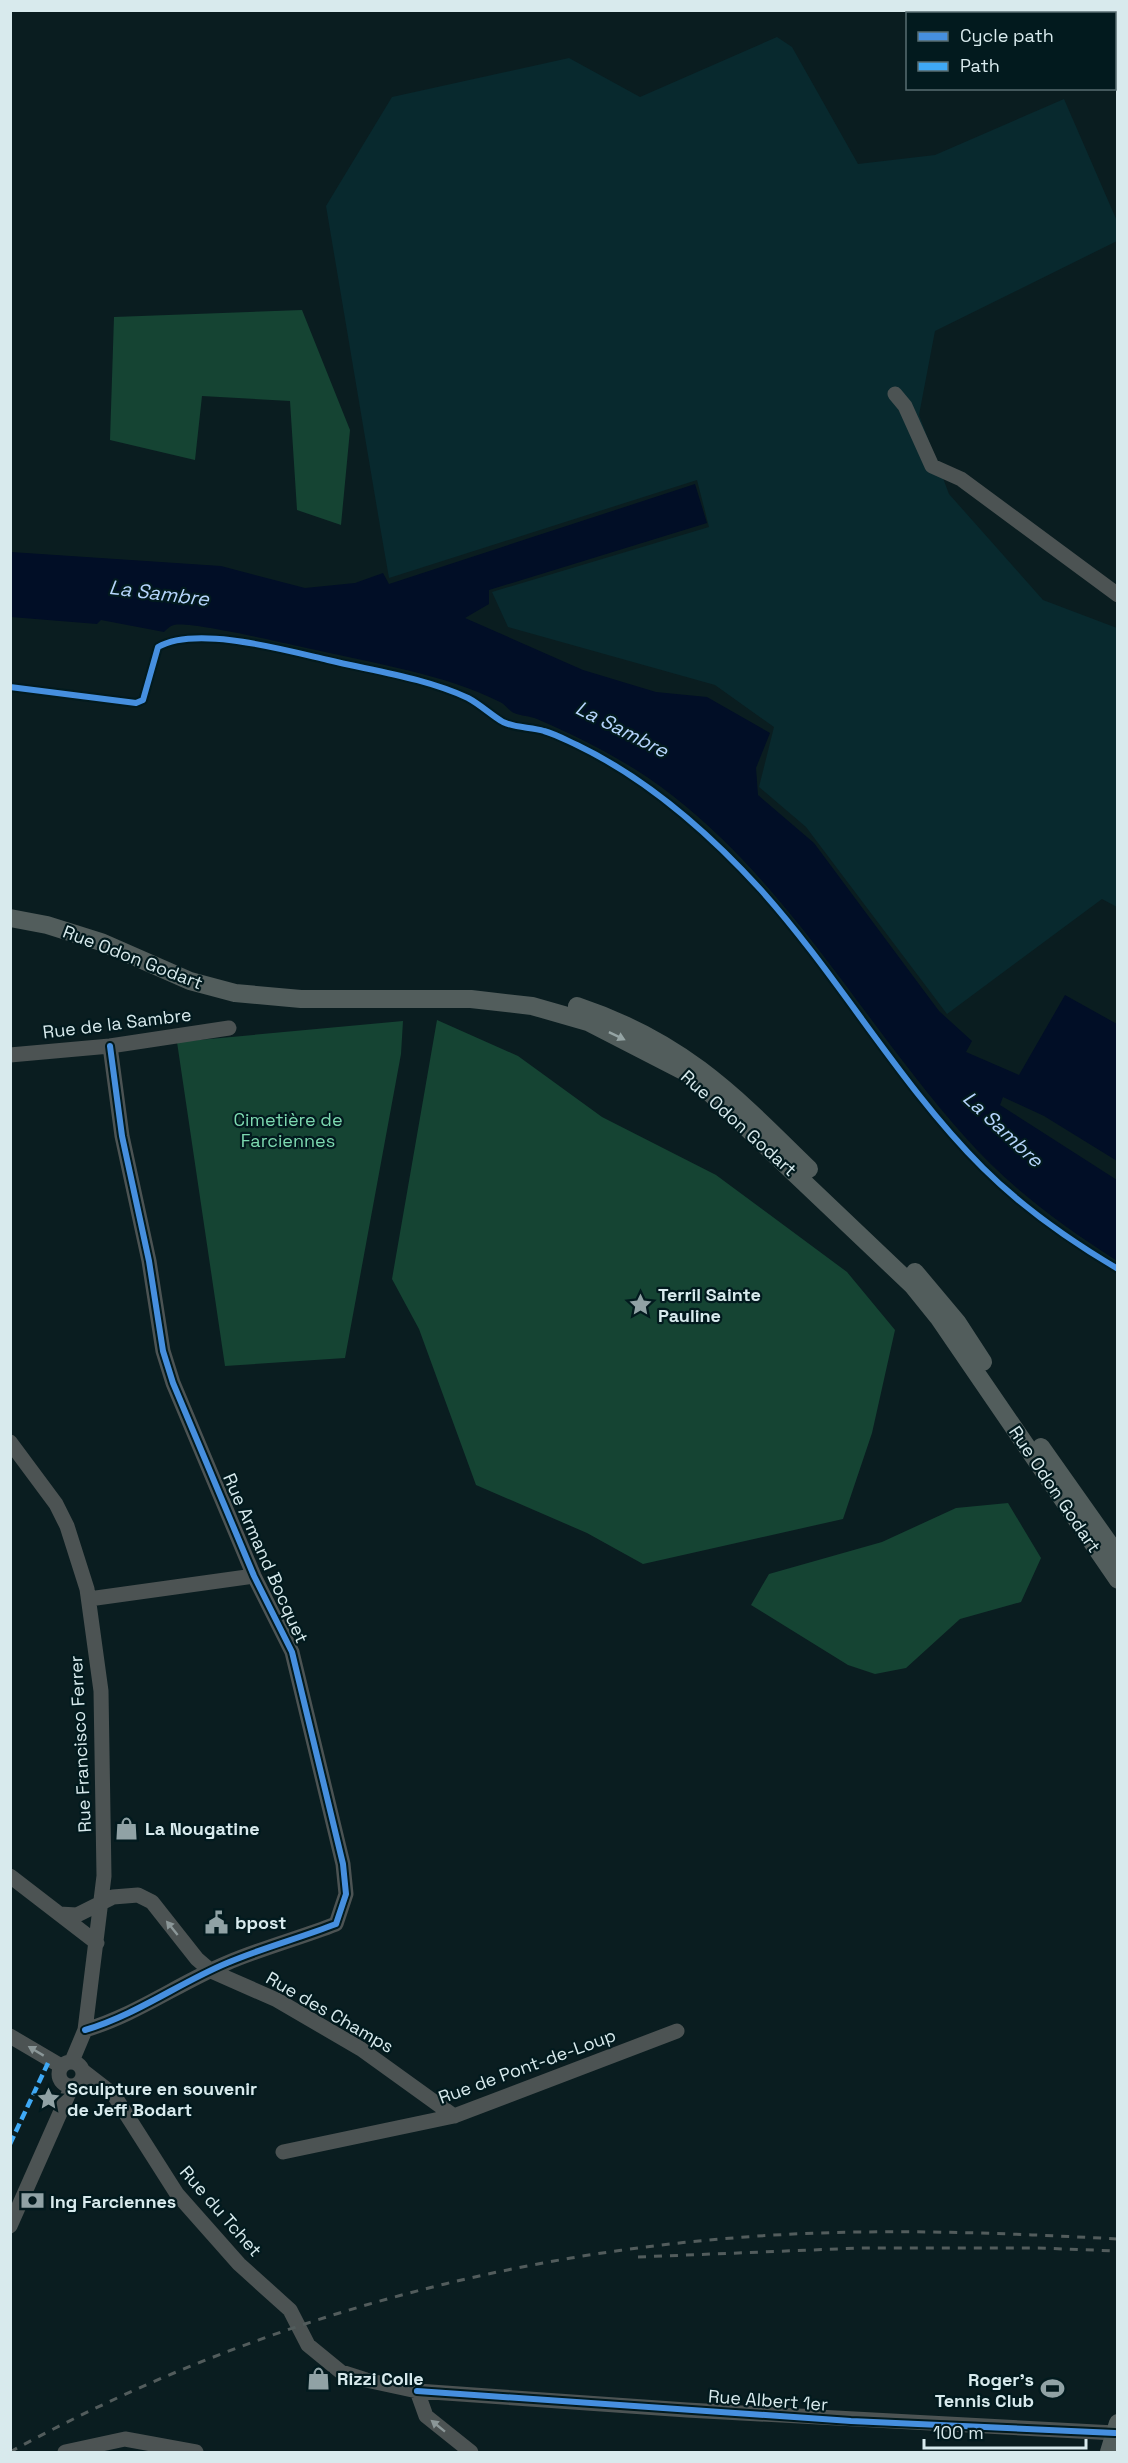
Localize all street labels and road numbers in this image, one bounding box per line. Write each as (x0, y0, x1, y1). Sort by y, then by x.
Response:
street label: Rue Odon Godart (60, 920, 206, 994)
street label: Rue de la Sambre (41, 1002, 193, 1044)
street label: Rue Odon Godart (676, 1065, 802, 1181)
street label: Rue Odon Godart (1004, 1421, 1106, 1557)
street label: Rue Armand Bocquet (218, 1469, 314, 1647)
street label: Rue Francisco Ferrer (64, 1655, 96, 1833)
street label: Rue des Champs (262, 1966, 398, 2058)
street label: Rue de Pont-de-Loup (435, 2023, 619, 2109)
street label: Rue du Tchet (175, 2161, 267, 2261)
street label: Rue Albert 1er (707, 2384, 829, 2416)

